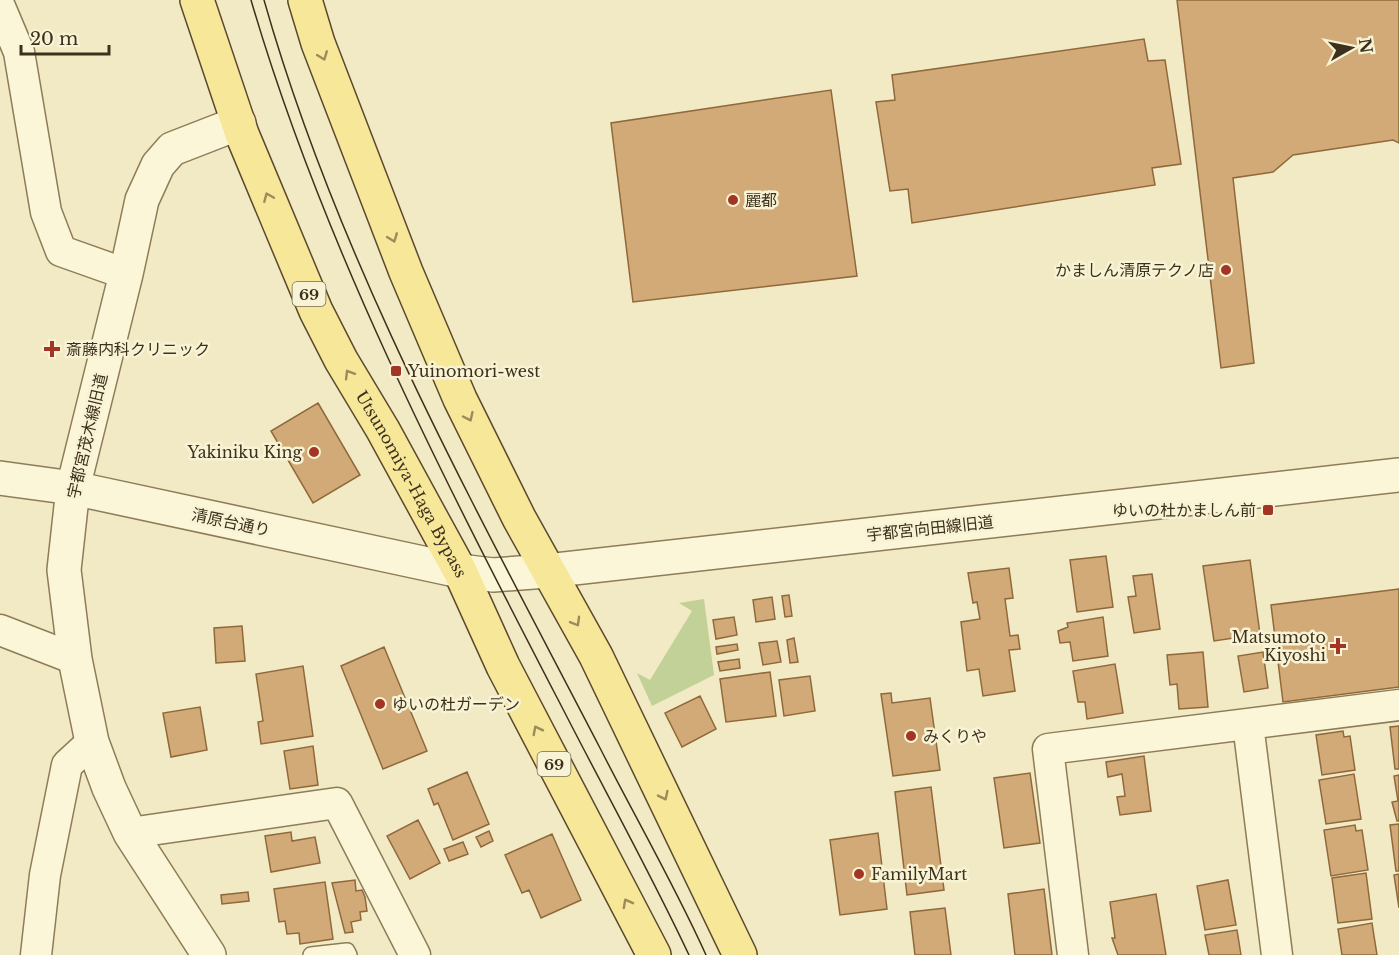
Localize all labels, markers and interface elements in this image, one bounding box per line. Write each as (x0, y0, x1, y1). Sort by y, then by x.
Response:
scale bar (21, 18, 110, 56)
north arrow (1321, 18, 1381, 78)
text: 20 m (30, 28, 78, 50)
text: N (1355, 37, 1377, 55)
one-way arrow (316, 49, 328, 60)
place label: 麗都 (745, 190, 777, 210)
one-way arrow (263, 192, 275, 203)
marker: 麗都 (726, 193, 740, 207)
one-way arrow (386, 231, 398, 242)
place label: かましん清原テクノ店 (1055, 260, 1214, 280)
marker: かましん清原テクノ店 (1219, 263, 1233, 277)
road number: 69 (292, 282, 326, 306)
place label: 斎藤内科クリニック (66, 339, 210, 359)
marker: 斎藤内科クリニック (43, 340, 61, 358)
place label: Yuinomori-west (407, 361, 540, 381)
marker: Yuinomori-west (389, 364, 403, 378)
one-way arrow (345, 370, 356, 380)
street label: 宇都宮茂木線旧道 (63, 371, 111, 501)
street label: Utsunomiya-Haga Bypass (352, 387, 472, 580)
one-way arrow (461, 411, 473, 422)
place label: Yakiniku King (186, 442, 302, 462)
marker: Yakiniku King (307, 445, 321, 459)
place label: ゆいの杜かましん前 (1112, 500, 1256, 520)
marker: ゆいの杜かましん前 (1261, 503, 1275, 517)
street label: 清原台通り (190, 504, 272, 540)
street label: 宇都宮向田線旧道 (865, 511, 995, 545)
one-way arrow (569, 616, 580, 626)
place label: Matsumoto Kiyoshi (1232, 627, 1327, 665)
marker: Matsumoto Kiyoshi (1331, 639, 1345, 653)
place label: ゆいの杜ガーデン (392, 694, 520, 714)
marker: ゆいの杜ガーデン (373, 697, 387, 711)
one-way arrow (532, 726, 544, 737)
place label: みくりや (923, 726, 987, 746)
marker: みくりや (904, 729, 918, 743)
road number: 69 (538, 752, 570, 776)
one-way arrow (657, 789, 669, 800)
place label: FamilyMart (871, 864, 967, 884)
marker: FamilyMart (852, 867, 866, 881)
one-way arrow (623, 899, 634, 909)

